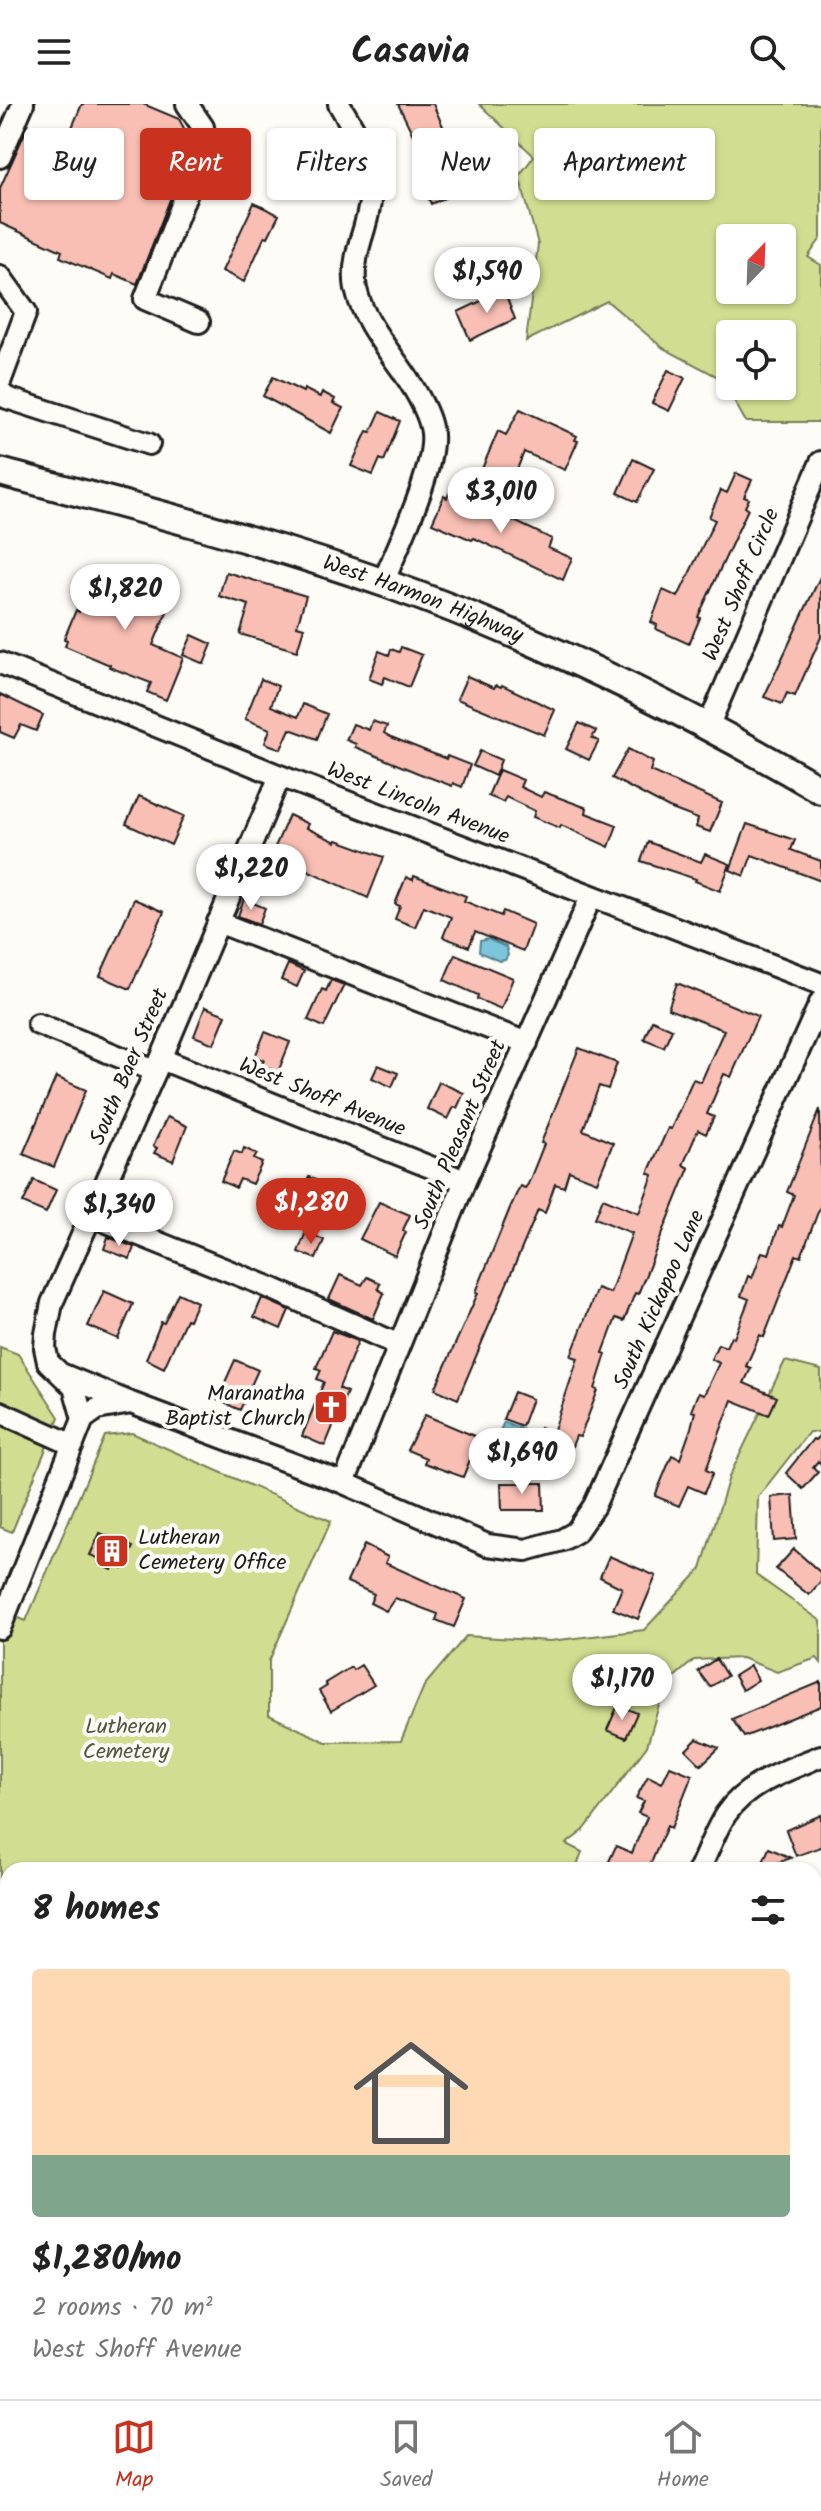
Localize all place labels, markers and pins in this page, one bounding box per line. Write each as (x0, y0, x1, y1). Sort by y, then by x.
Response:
pin: $1,590 (422, 247, 552, 315)
pin: $3,010 (436, 467, 566, 535)
pin: $1,820 (60, 564, 190, 632)
pin: $1,220 (186, 844, 316, 912)
pin: $1,280 (246, 1178, 376, 1246)
pin: $1,340 (54, 1180, 184, 1248)
place label: Maranatha Baptist Church (165, 1377, 305, 1437)
church icon: Maranatha Baptist Church (312, 1388, 350, 1426)
pin: $1,690 (457, 1428, 587, 1496)
place label: Lutheran Cemetery Office (138, 1521, 286, 1581)
building icon: Lutheran Cemetery Office (93, 1532, 131, 1570)
pin: $1,170 (557, 1654, 687, 1722)

